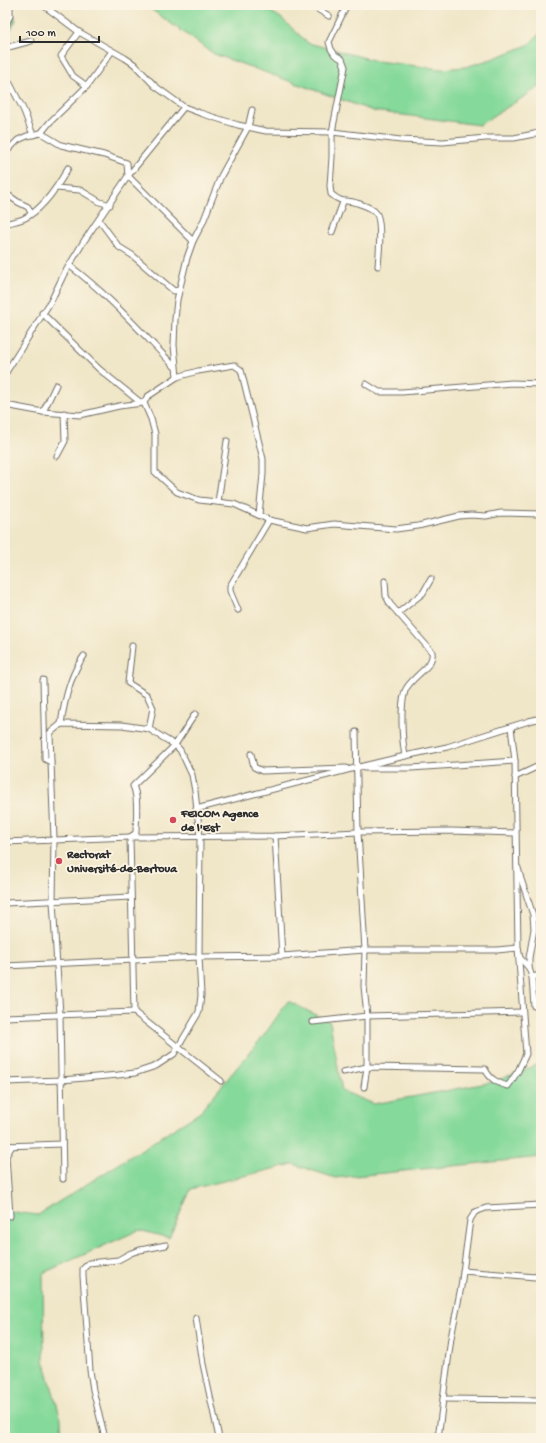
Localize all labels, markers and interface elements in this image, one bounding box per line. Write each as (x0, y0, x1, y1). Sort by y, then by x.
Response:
scale bar (20, 18, 99, 44)
text: 100 m (25, 27, 56, 41)
place label: FEICOM Agence de l'Est (180, 808, 259, 836)
marker: FEICOM Agence de l'Est (168, 815, 178, 825)
place label: Rectorat Université-de-Bertoua (66, 849, 178, 877)
marker: Rectorat Université-de-Bertoua (54, 856, 64, 866)

